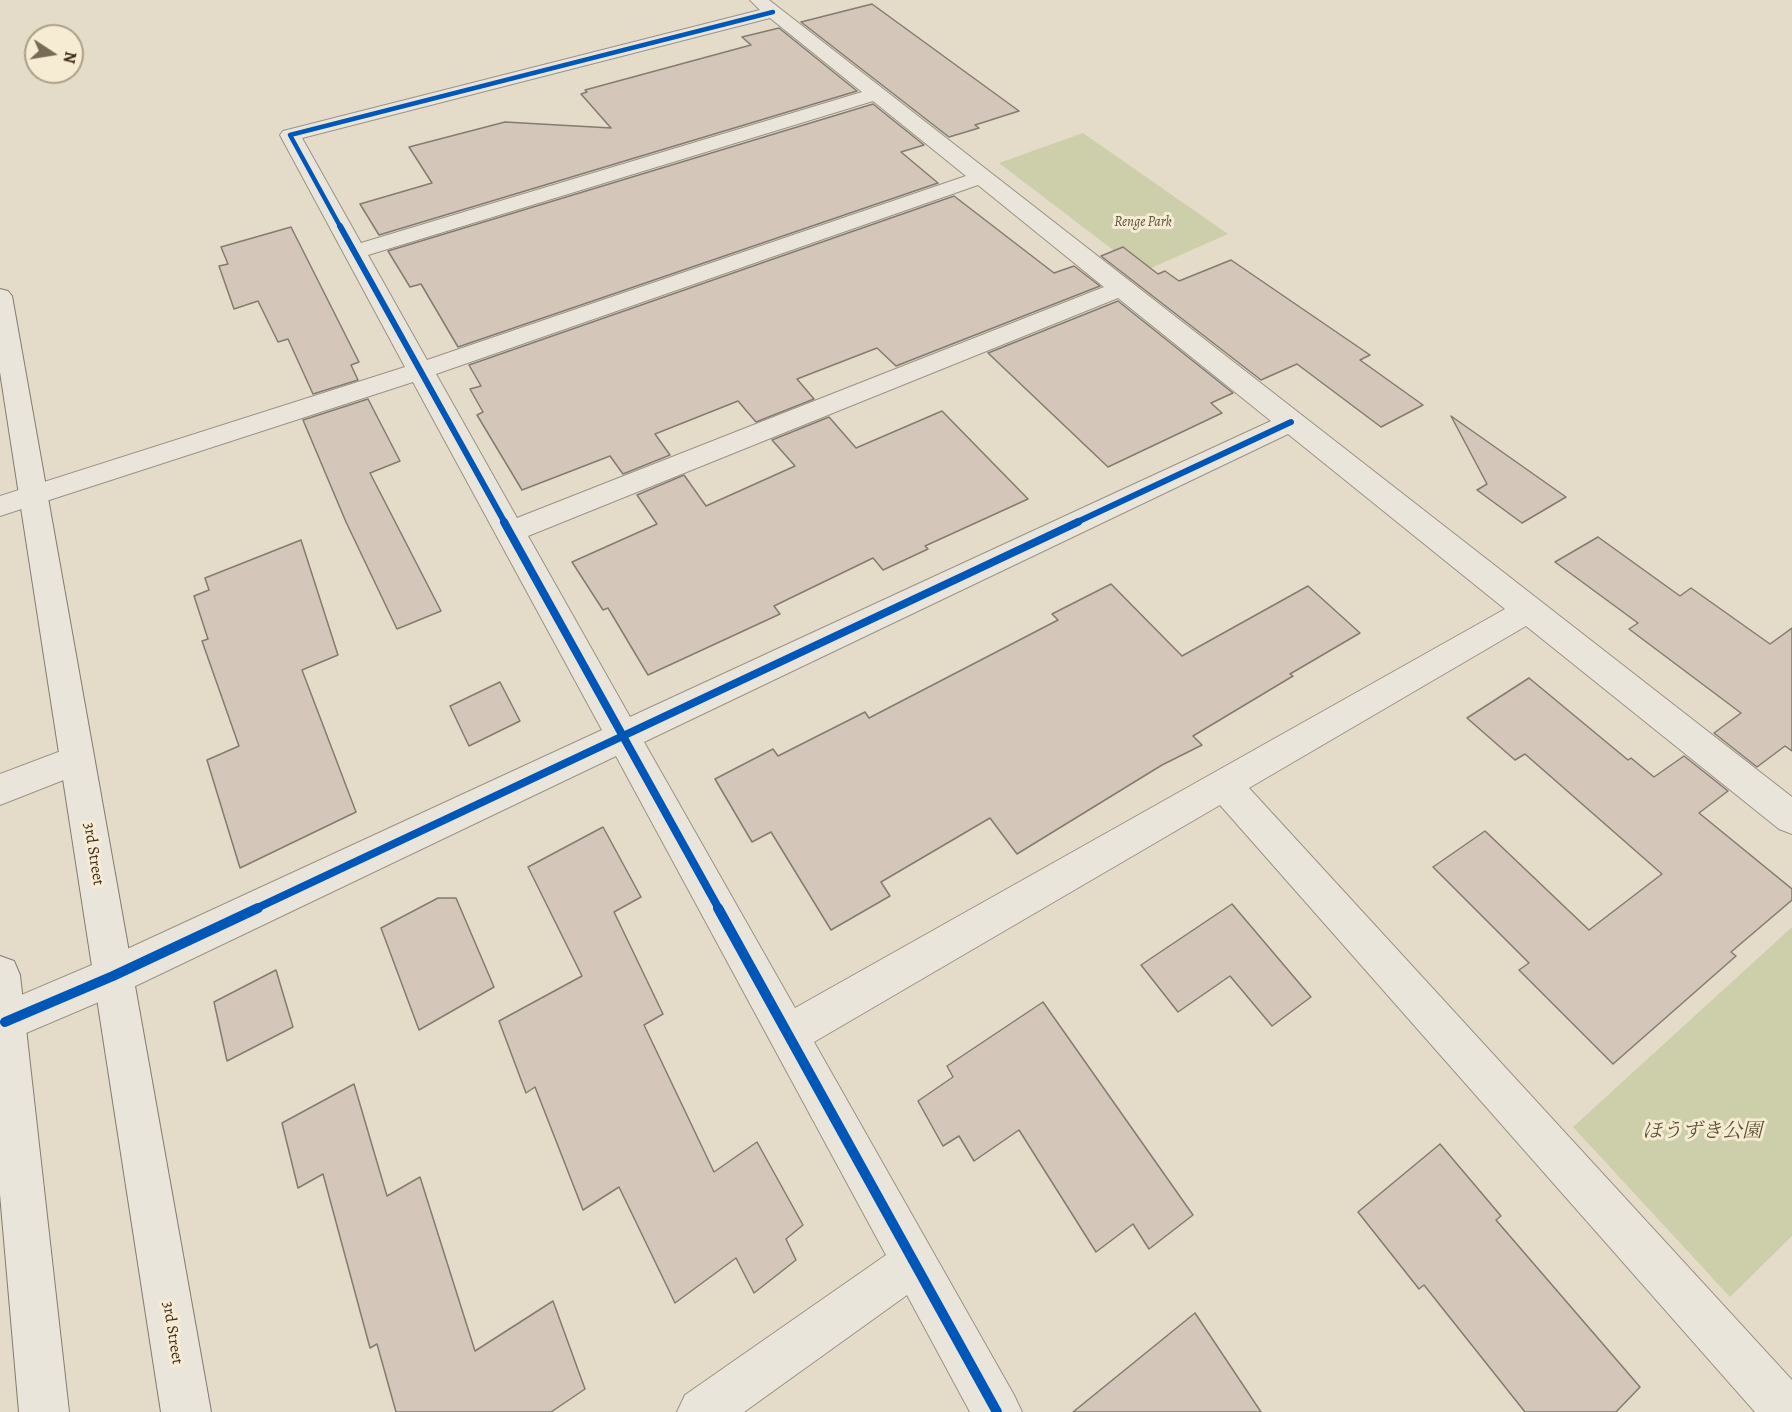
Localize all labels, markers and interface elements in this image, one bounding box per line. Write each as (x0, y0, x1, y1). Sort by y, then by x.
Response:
north arrow (24, 24, 84, 84)
text: N (58, 49, 82, 65)
park label: Renge Park (1114, 215, 1172, 231)
street label: 3rd Street (79, 821, 107, 887)
park label: ほうずき公園 (1642, 1120, 1762, 1144)
street label: 3rd Street (158, 1300, 186, 1366)

